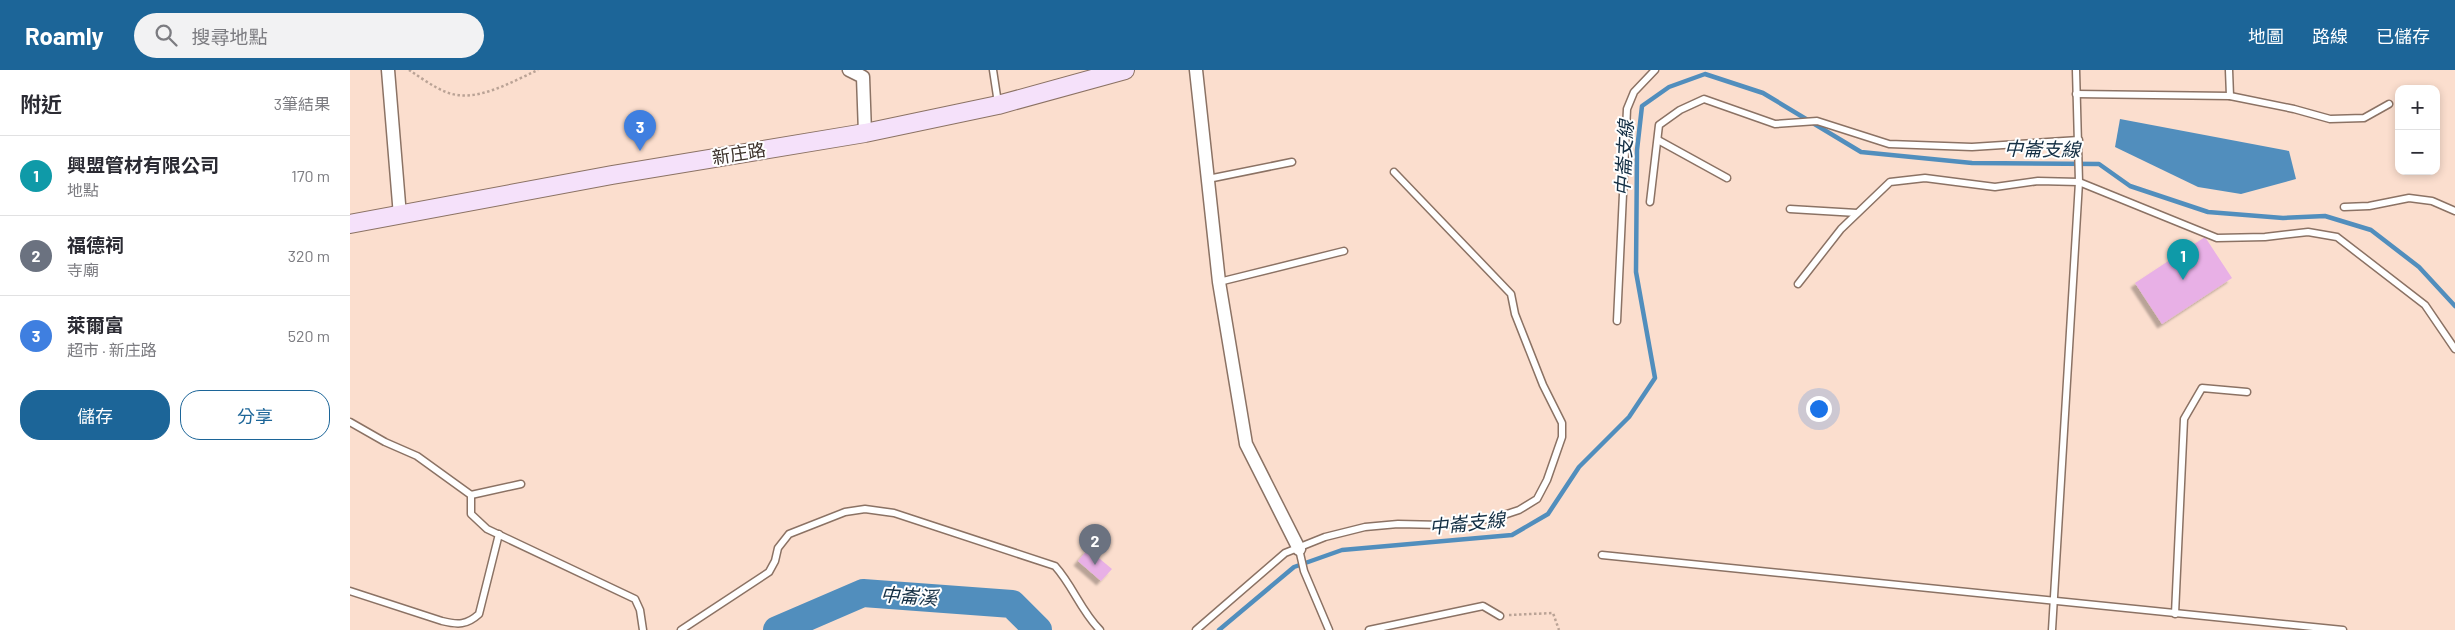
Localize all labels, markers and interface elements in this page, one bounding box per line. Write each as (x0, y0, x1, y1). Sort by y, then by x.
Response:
search box (134, 13, 484, 58)
text: Roamly (25, 21, 104, 50)
icon: search (152, 21, 180, 49)
text: 搜尋地點 (192, 25, 268, 48)
text: 地圖 (2248, 25, 2284, 47)
text: 路線 (2312, 25, 2348, 47)
text: 已儲存 (2376, 25, 2430, 47)
map controls (2395, 85, 2440, 175)
button: + (2395, 85, 2440, 130)
text: 附近 (20, 91, 62, 116)
text: 3筆結果 (274, 94, 330, 113)
pin: 3 (624, 110, 656, 151)
water label: 中崙支線 (1610, 117, 1637, 197)
button: − (2395, 130, 2440, 175)
water label: 中崙支線 (2004, 136, 2082, 161)
street label: 新庄路 (710, 138, 767, 168)
text: 興盟管材有限公司 (67, 153, 219, 176)
text: 1 (33, 166, 39, 185)
text: 170 m (291, 166, 330, 185)
text: 地點 (67, 180, 99, 199)
text: 福德祠 (67, 233, 124, 256)
pin: 1 (2167, 239, 2199, 280)
text: 2 (32, 246, 40, 265)
text: 320 m (288, 246, 330, 265)
text: 寺廟 (67, 260, 99, 279)
text: 萊爾富 (67, 313, 124, 336)
text: 3 (32, 326, 40, 345)
text: 520 m (288, 326, 330, 345)
text: 超市 · 新庄路 (67, 340, 157, 359)
button: 儲存 (20, 390, 170, 440)
button: 分享 (180, 390, 330, 440)
your location (1806, 396, 1832, 422)
water label: 中崙支線 (1428, 507, 1508, 538)
pin: 2 (1079, 524, 1111, 565)
water label: 中崙溪 (880, 582, 941, 609)

